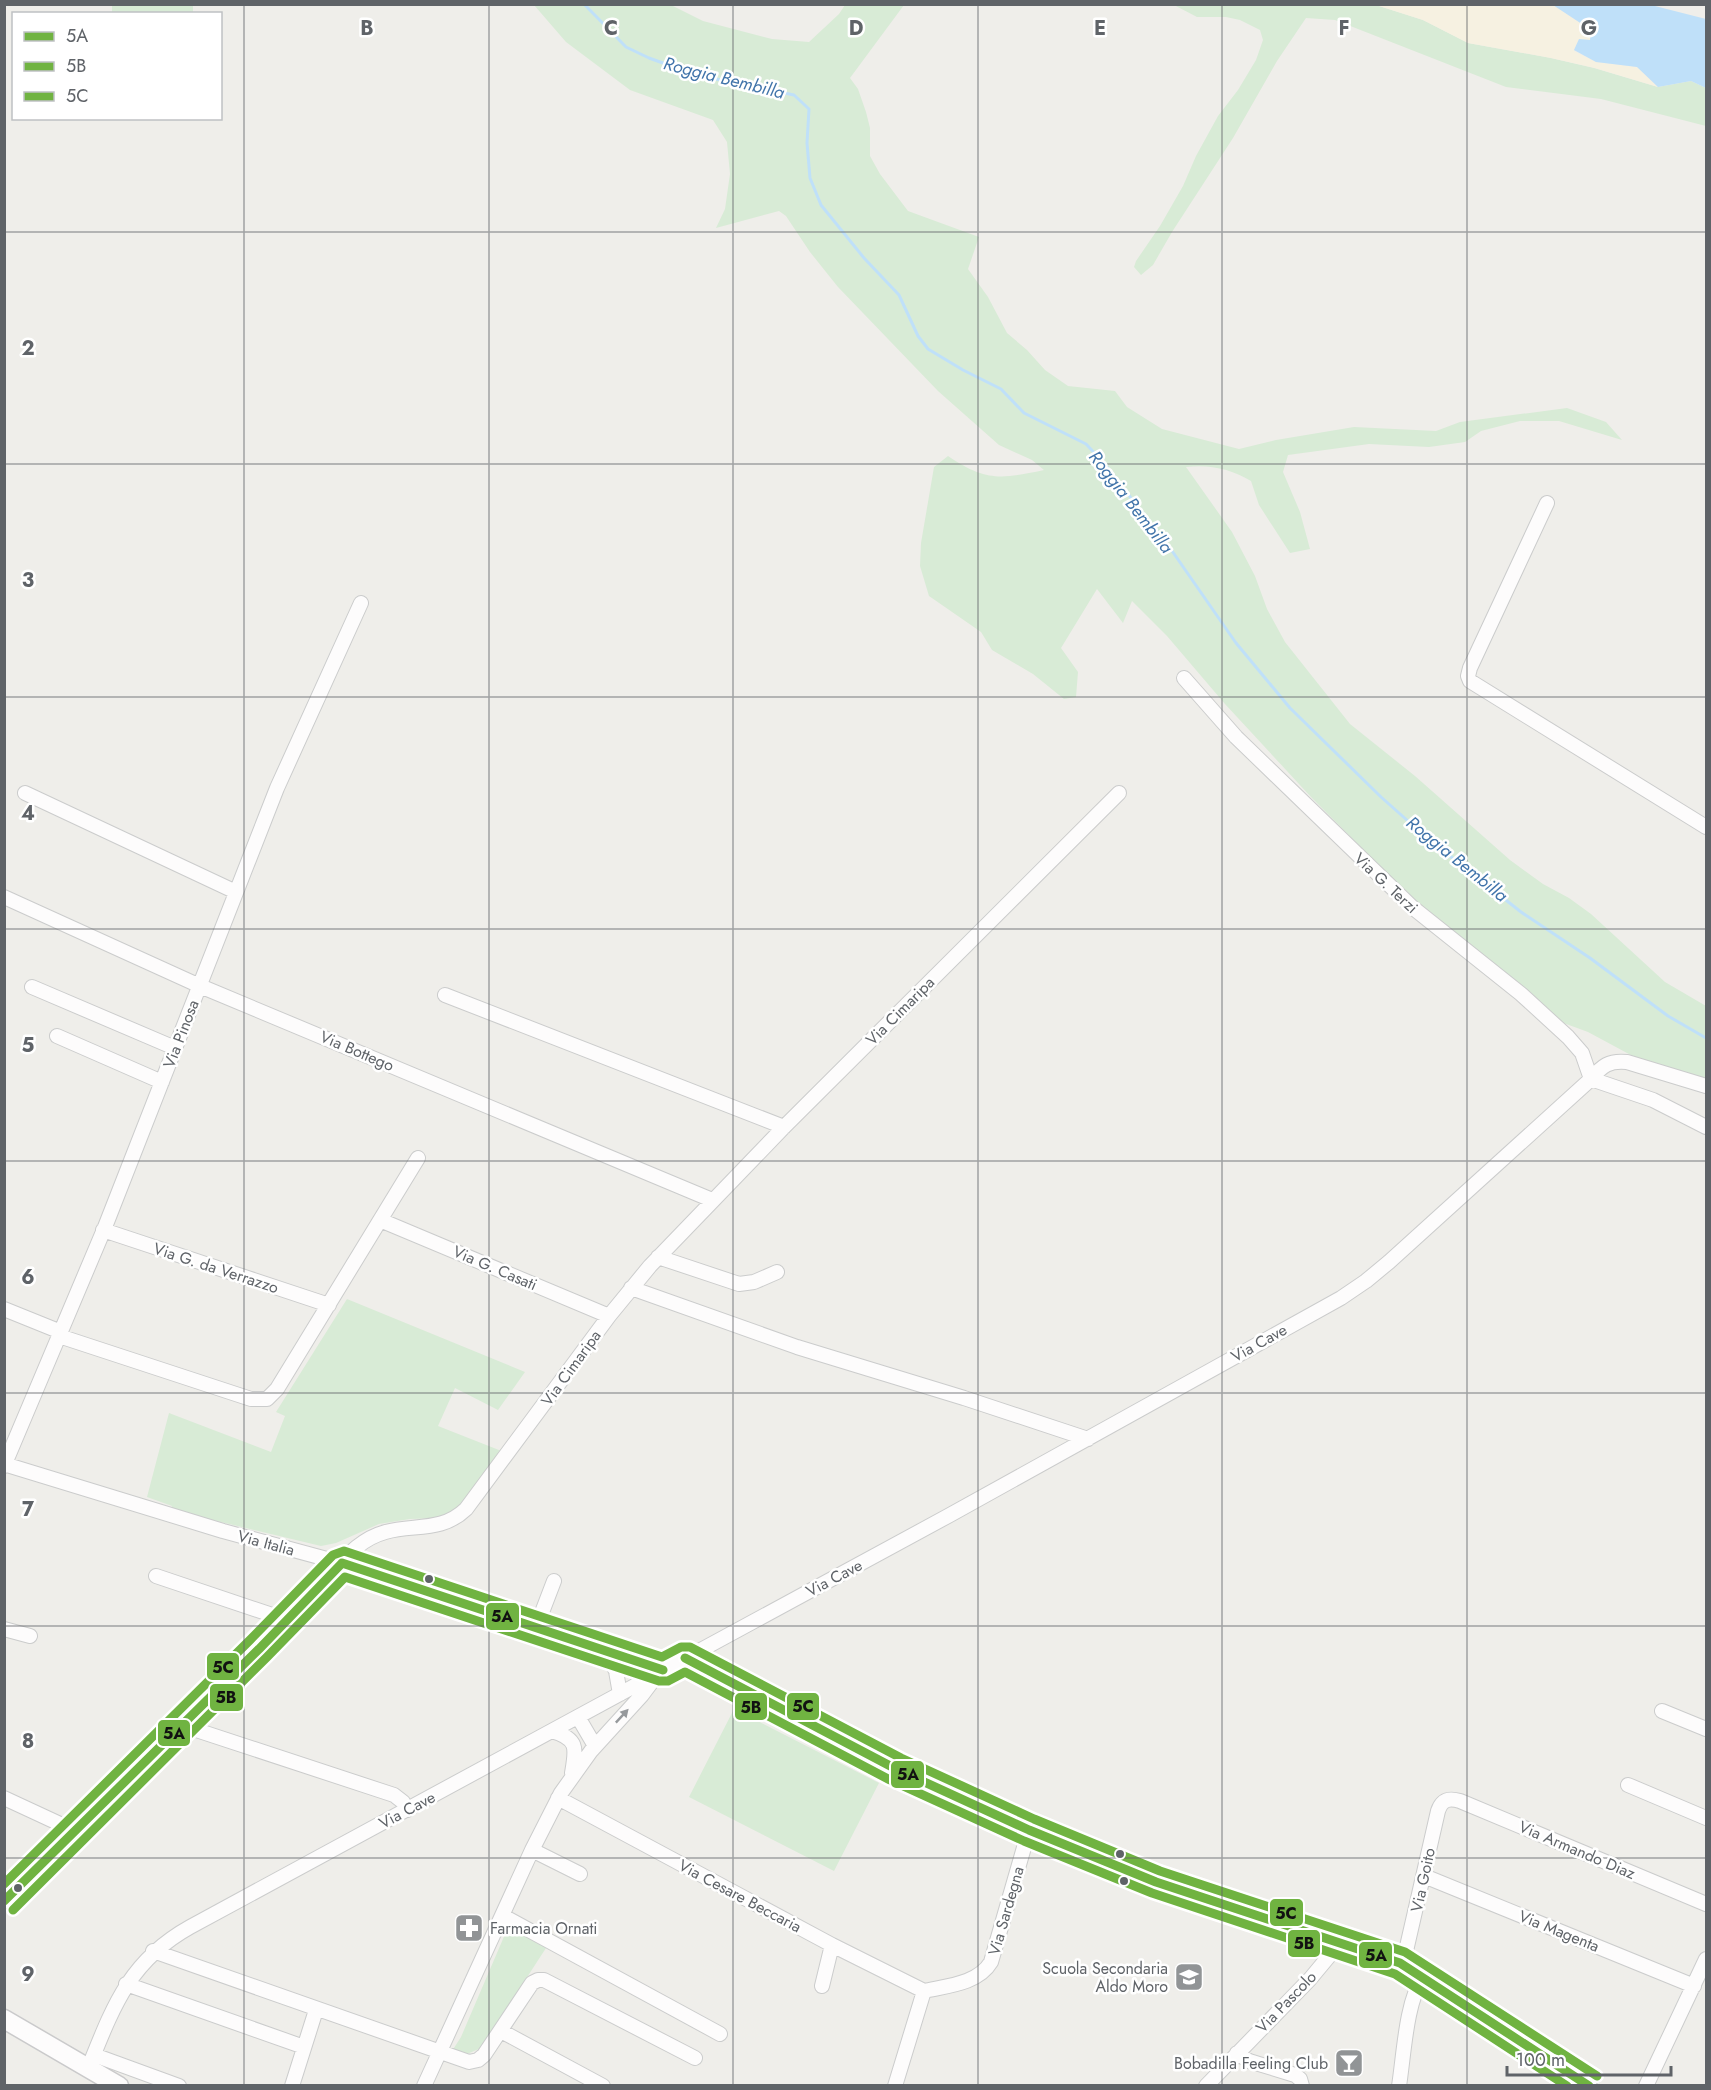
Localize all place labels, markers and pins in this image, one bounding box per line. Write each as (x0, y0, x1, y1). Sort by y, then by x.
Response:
unlabelled marker (423, 1573, 435, 1585)
unlabelled marker (1114, 1848, 1126, 1860)
unlabelled marker (1118, 1875, 1130, 1887)
unlabelled marker (12, 1882, 24, 1894)
pharmacy icon: Farmacia Ornati (453, 1912, 485, 1944)
place label: Farmacia Ornati (490, 1917, 597, 1940)
place label: Scuola Secondaria Aldo Moro (1042, 1957, 1168, 1998)
school or university icon: Scuola Secondaria Aldo Moro (1173, 1961, 1205, 1993)
bar icon: Bobadilla Feeling Club (1333, 2047, 1365, 2079)
place label: Bobadilla Feeling Club (1174, 2052, 1328, 2075)

